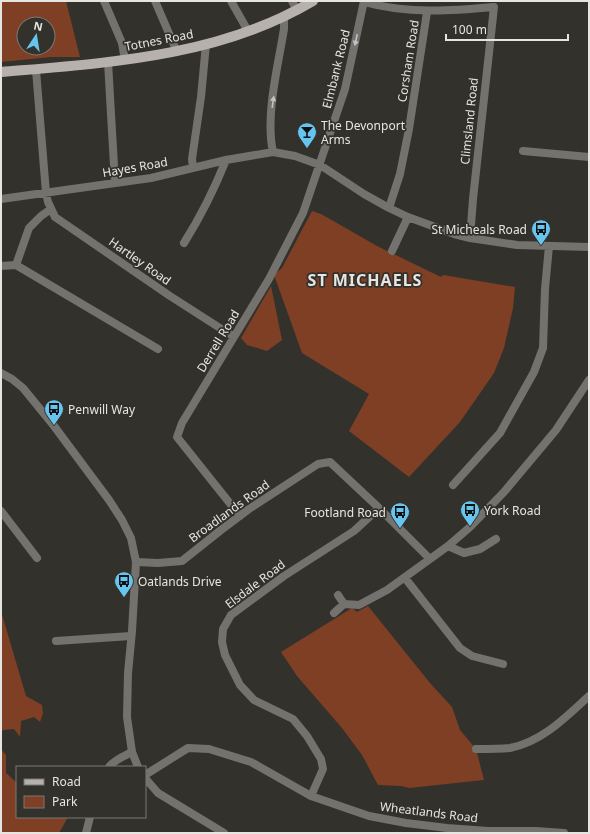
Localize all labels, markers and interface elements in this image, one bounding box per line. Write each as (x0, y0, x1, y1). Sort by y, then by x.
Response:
north arrow (16, 16, 56, 56)
scale bar (446, 16, 568, 42)
text: N (32, 17, 44, 34)
street label: Corsham Road (393, 19, 423, 103)
text: 100 m (452, 21, 487, 38)
street label: Totnes Road (123, 25, 195, 55)
street label: Elmbank Road (318, 28, 354, 110)
one-way arrow (352, 34, 358, 46)
street label: Climsland Road (456, 77, 482, 165)
one-way arrow (270, 96, 276, 108)
place label: The Devonport Arms (321, 117, 406, 148)
bar icon: The Devonport Arms (296, 121, 318, 149)
street label: Hayes Road (101, 153, 169, 181)
bus stop icon: St Micheals Road (530, 218, 552, 246)
place label: St Micheals Road (432, 221, 527, 238)
street label: Hartley Road (105, 233, 175, 289)
district label: ST MICHAELS (308, 269, 422, 291)
street label: Derrell Road (193, 307, 243, 375)
bus stop icon: Penwill Way (43, 398, 65, 426)
place label: Penwill Way (68, 401, 136, 418)
street label: Broadlands Road (185, 476, 273, 546)
bus stop icon: York Road (459, 499, 481, 527)
bus stop icon: Footland Road (389, 501, 411, 529)
place label: York Road (484, 502, 541, 519)
place label: Footland Road (304, 504, 386, 521)
street label: Elsdale Road (221, 556, 289, 612)
bus stop icon: Oatlands Drive (113, 570, 135, 598)
place label: Oatlands Drive (138, 573, 222, 590)
legend (16, 766, 146, 818)
text: Road (52, 773, 81, 790)
text: Park (52, 793, 78, 810)
street label: Wheatlands Road (379, 798, 479, 826)

